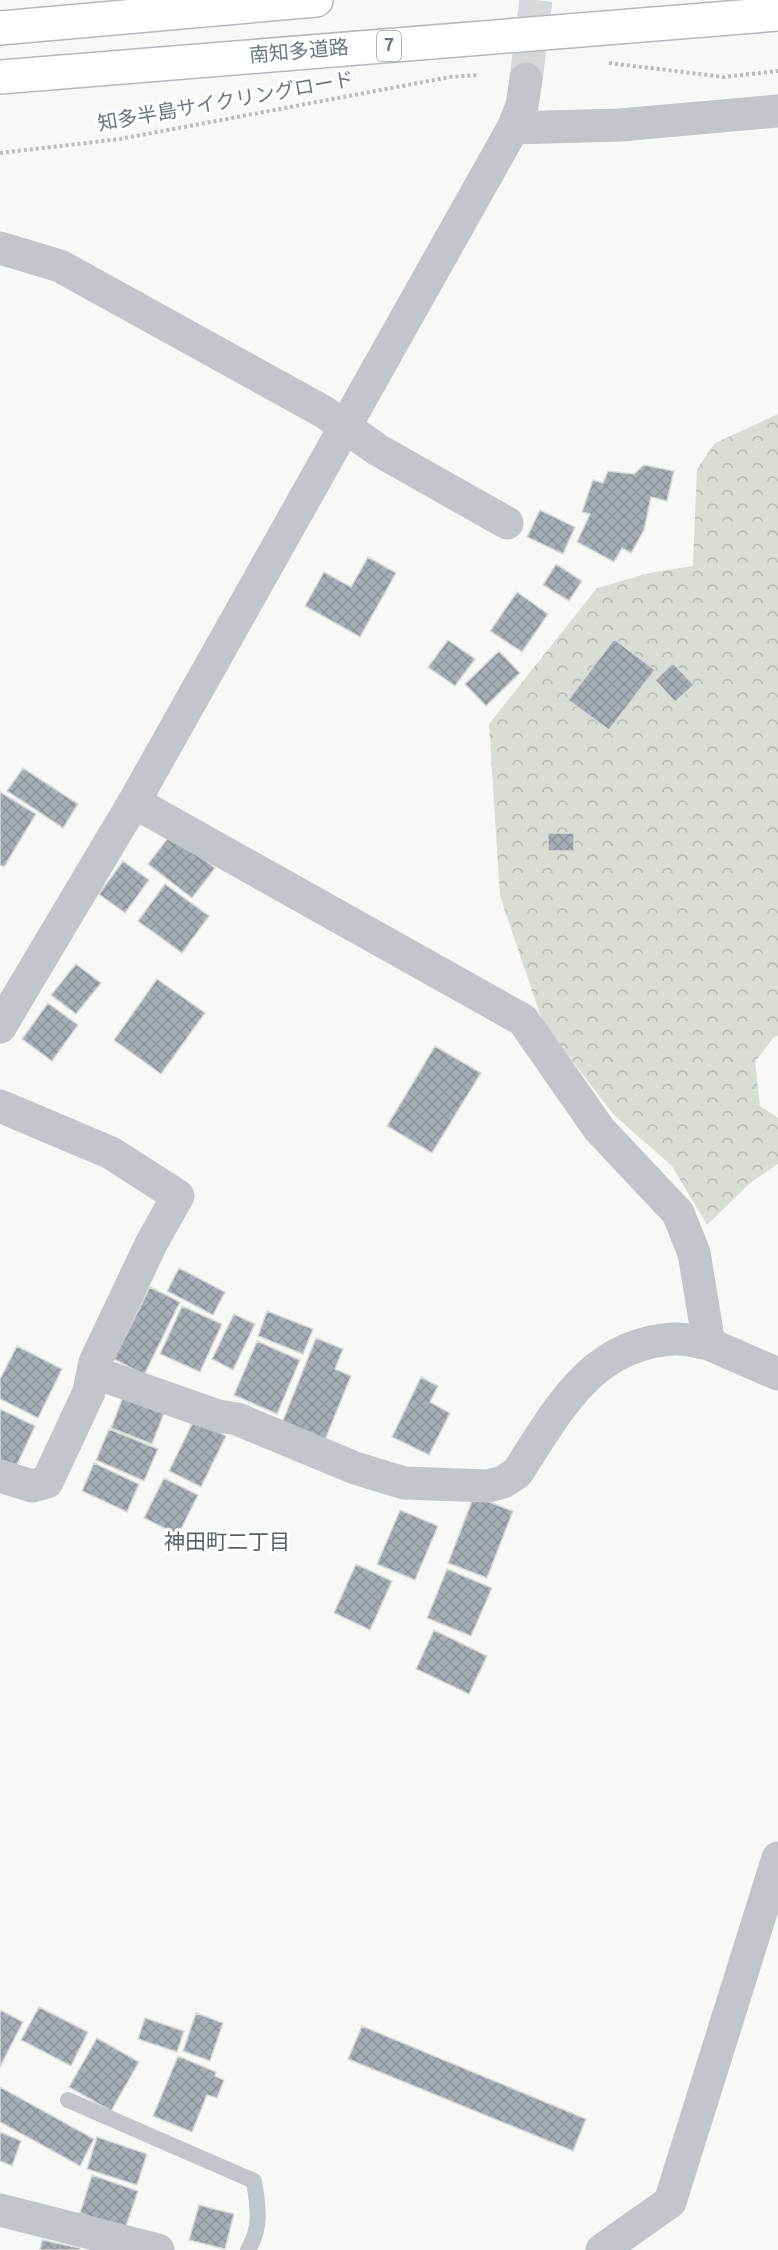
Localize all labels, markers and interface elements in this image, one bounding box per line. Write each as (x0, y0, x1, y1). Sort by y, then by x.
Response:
road number: 7 (377, 31, 401, 61)
street label: 南知多道路 (248, 36, 350, 70)
street label: 知多半島サイクリングロード (96, 68, 356, 138)
district label: 神田町二丁目 (164, 1530, 290, 1557)

